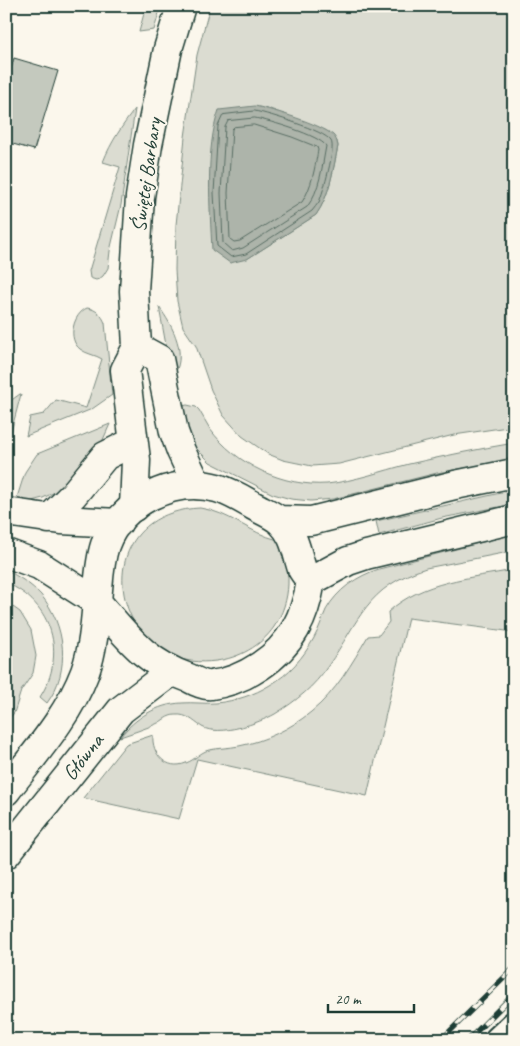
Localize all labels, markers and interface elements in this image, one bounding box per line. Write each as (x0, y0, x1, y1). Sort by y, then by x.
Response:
street label: Świętej Barbary (125, 115, 167, 234)
street label: Główna (57, 727, 110, 785)
scale bar (328, 981, 414, 1013)
text: 20 m (335, 990, 362, 1009)

